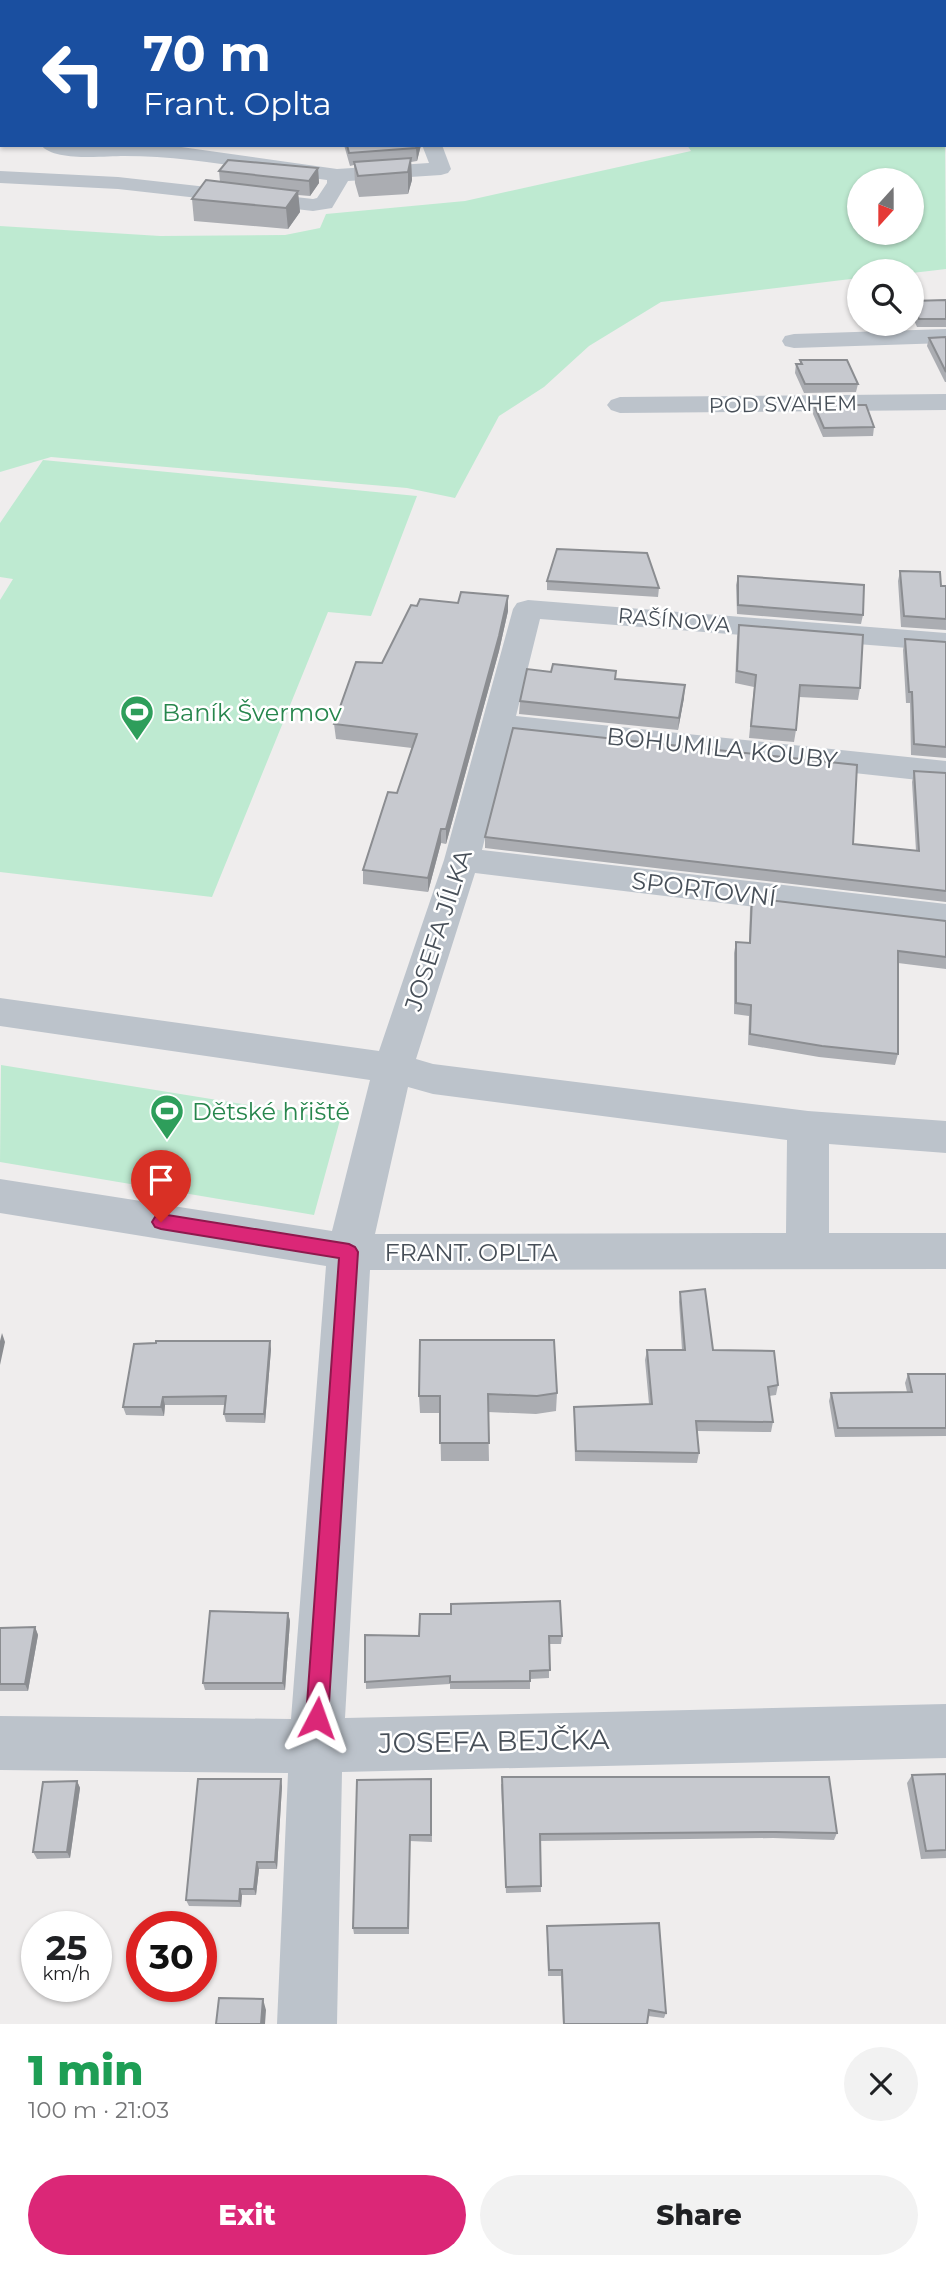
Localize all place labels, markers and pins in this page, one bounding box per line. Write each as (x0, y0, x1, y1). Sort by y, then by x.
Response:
sports icon: Baník Švermov (118, 693, 156, 742)
place label: Baník Švermov (162, 698, 342, 727)
sports icon: Dětské hřiště (148, 1092, 186, 1141)
place label: Dětské hřiště (192, 1097, 350, 1126)
pin (131, 1150, 191, 1222)

